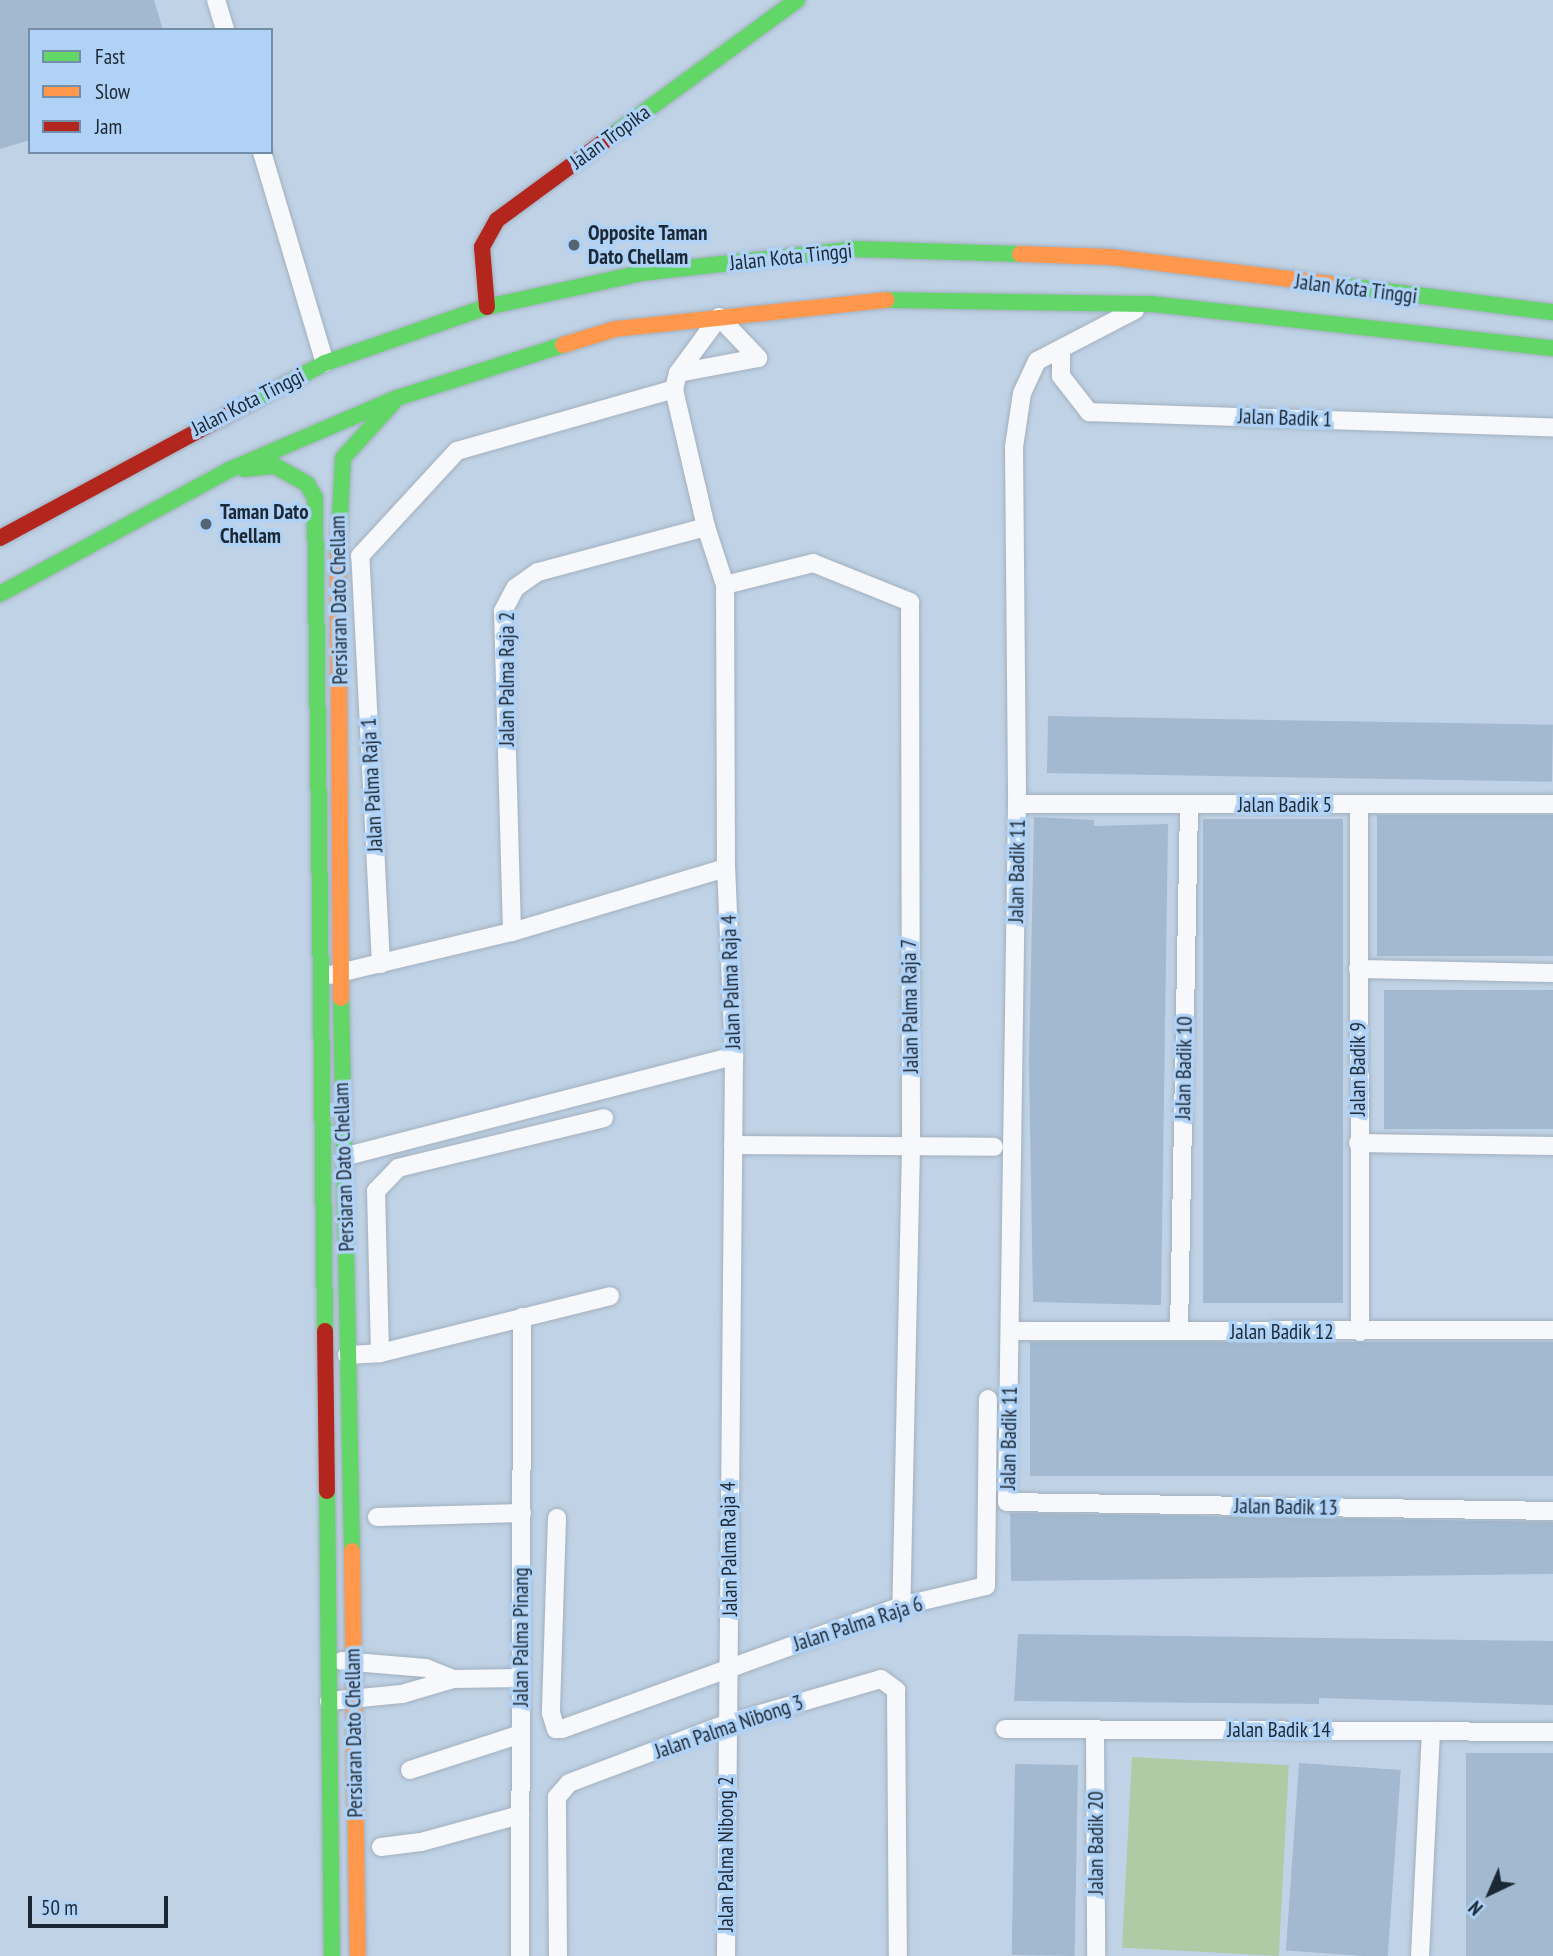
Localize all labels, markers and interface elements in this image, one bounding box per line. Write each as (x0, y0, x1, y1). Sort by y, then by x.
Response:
legend (28, 28, 273, 154)
text: Fast (95, 43, 125, 70)
text: Slow (95, 78, 130, 105)
street label: Jalan Tropika (565, 99, 655, 175)
text: Jam (95, 113, 122, 140)
place label: Opposite Taman Dato Chellam (588, 220, 708, 270)
marker: Opposite Taman Dato Chellam (566, 237, 582, 253)
street label: Jalan Kota Tinggi (728, 238, 854, 276)
street label: Jalan Kota Tinggi (1293, 269, 1419, 309)
street label: Jalan Kota Tinggi (187, 363, 309, 441)
street label: Jalan Badik 1 (1237, 404, 1333, 432)
place label: Taman Dato Chellam (220, 499, 309, 549)
street label: Persiaran Dato Chellam (325, 515, 353, 685)
marker: Taman Dato Chellam (198, 516, 214, 532)
street label: Jalan Palma Raja 2 (494, 612, 520, 746)
street label: Jalan Palma Raja 1 (356, 717, 388, 853)
street label: Jalan Badik 5 (1238, 792, 1332, 818)
street label: Jalan Badik 11 (1003, 819, 1031, 923)
street label: Jalan Palma Raja 4 (716, 914, 746, 1050)
street label: Jalan Palma Raja 7 (896, 939, 924, 1073)
street label: Jalan Badik 10 (1170, 1016, 1198, 1120)
street label: Jalan Badik 9 (1345, 1022, 1371, 1116)
street label: Persiaran Dato Chellam (328, 1082, 360, 1252)
street label: Jalan Badik 12 (1230, 1319, 1334, 1345)
street label: Jalan Badik 11 (995, 1386, 1023, 1490)
street label: Jalan Palma Raja 4 (715, 1482, 743, 1616)
street label: Jalan Badik 13 (1234, 1493, 1338, 1521)
street label: Jalan Palma Pinang (508, 1567, 534, 1707)
street label: Jalan Palma Raja 6 (790, 1591, 926, 1657)
street label: Persiaran Dato Chellam (340, 1648, 368, 1818)
street label: Jalan Palma Nibong 3 (651, 1690, 807, 1764)
street label: Jalan Badik 14 (1227, 1717, 1331, 1743)
street label: Jalan Palma Nibong 2 (713, 1776, 739, 1932)
street label: Jalan Badik 20 (1083, 1791, 1109, 1895)
north arrow (1455, 1858, 1525, 1928)
scale bar (32, 1882, 172, 1926)
text: 50 m (41, 1894, 78, 1921)
text: N (1463, 1896, 1487, 1920)

